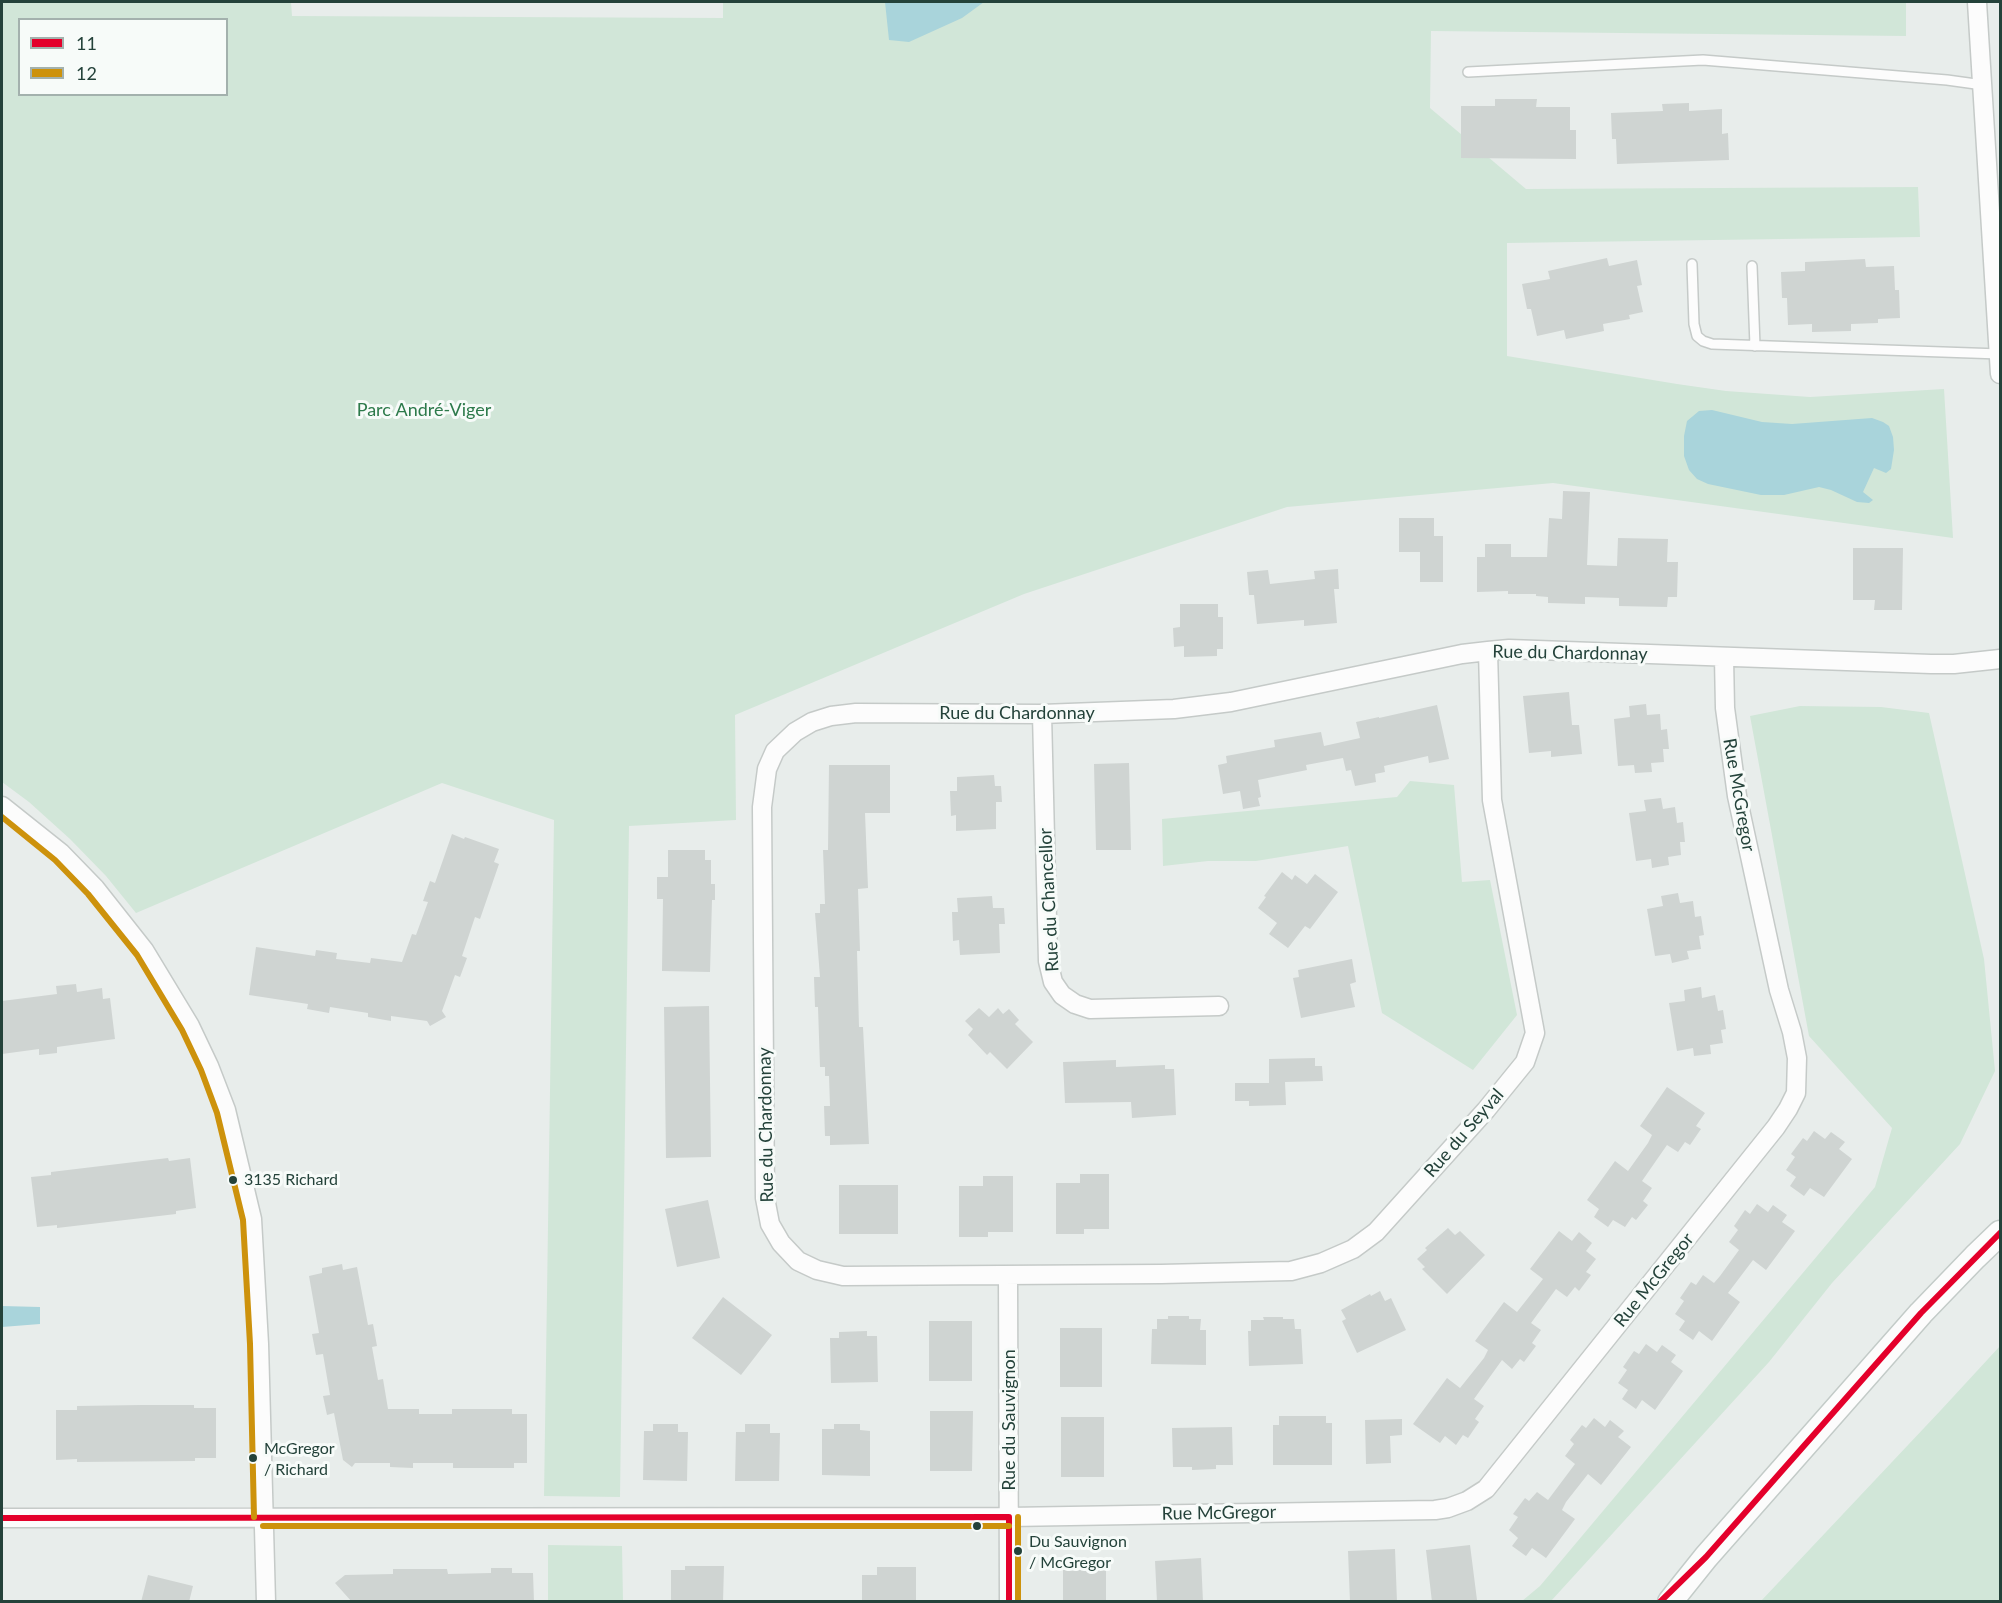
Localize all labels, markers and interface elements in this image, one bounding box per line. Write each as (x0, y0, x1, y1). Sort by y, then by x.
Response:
legend (18, 18, 228, 96)
text: 11 (76, 32, 97, 54)
text: 12 (76, 62, 97, 84)
park label: Parc André-Viger (357, 399, 491, 421)
street label: Rue du Chardonnay (1492, 641, 1648, 665)
street label: Rue du Chardonnay (939, 702, 1095, 724)
street label: Rue McGregor (1718, 737, 1760, 853)
street label: Rue du Chancellor (1034, 828, 1064, 972)
street label: Rue du Chardonnay (754, 1047, 778, 1203)
street label: Rue du Seyval (1420, 1084, 1508, 1182)
place label: 3135 Richard (244, 1170, 338, 1190)
marker: 3135 Richard (227, 1174, 239, 1186)
street label: Rue McGregor (1610, 1229, 1698, 1331)
street label: Rue du Sauvignon (998, 1349, 1020, 1491)
place label: McGregor / Richard (264, 1439, 335, 1477)
marker: McGregor / Richard (247, 1452, 259, 1464)
street label: Rue McGregor (1162, 1501, 1276, 1525)
unlabelled marker (971, 1520, 983, 1532)
place label: Du Sauvignon / McGregor (1029, 1532, 1127, 1570)
marker: Du Sauvignon / McGregor (1012, 1545, 1024, 1557)

